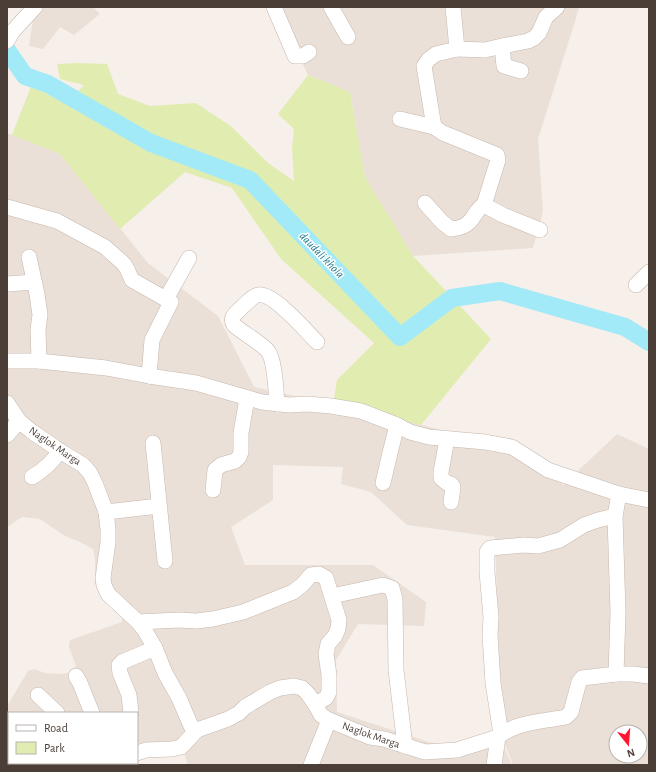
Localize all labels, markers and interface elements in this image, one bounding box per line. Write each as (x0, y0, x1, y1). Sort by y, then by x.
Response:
water label: daudali khola (297, 230, 347, 280)
street label: Naglok Marga (27, 425, 83, 467)
legend (8, 712, 138, 764)
street label: Naglok Marga (341, 720, 401, 750)
text: Road (44, 722, 68, 734)
north arrow (608, 724, 648, 764)
text: Park (44, 742, 65, 754)
text: N (626, 747, 636, 759)

